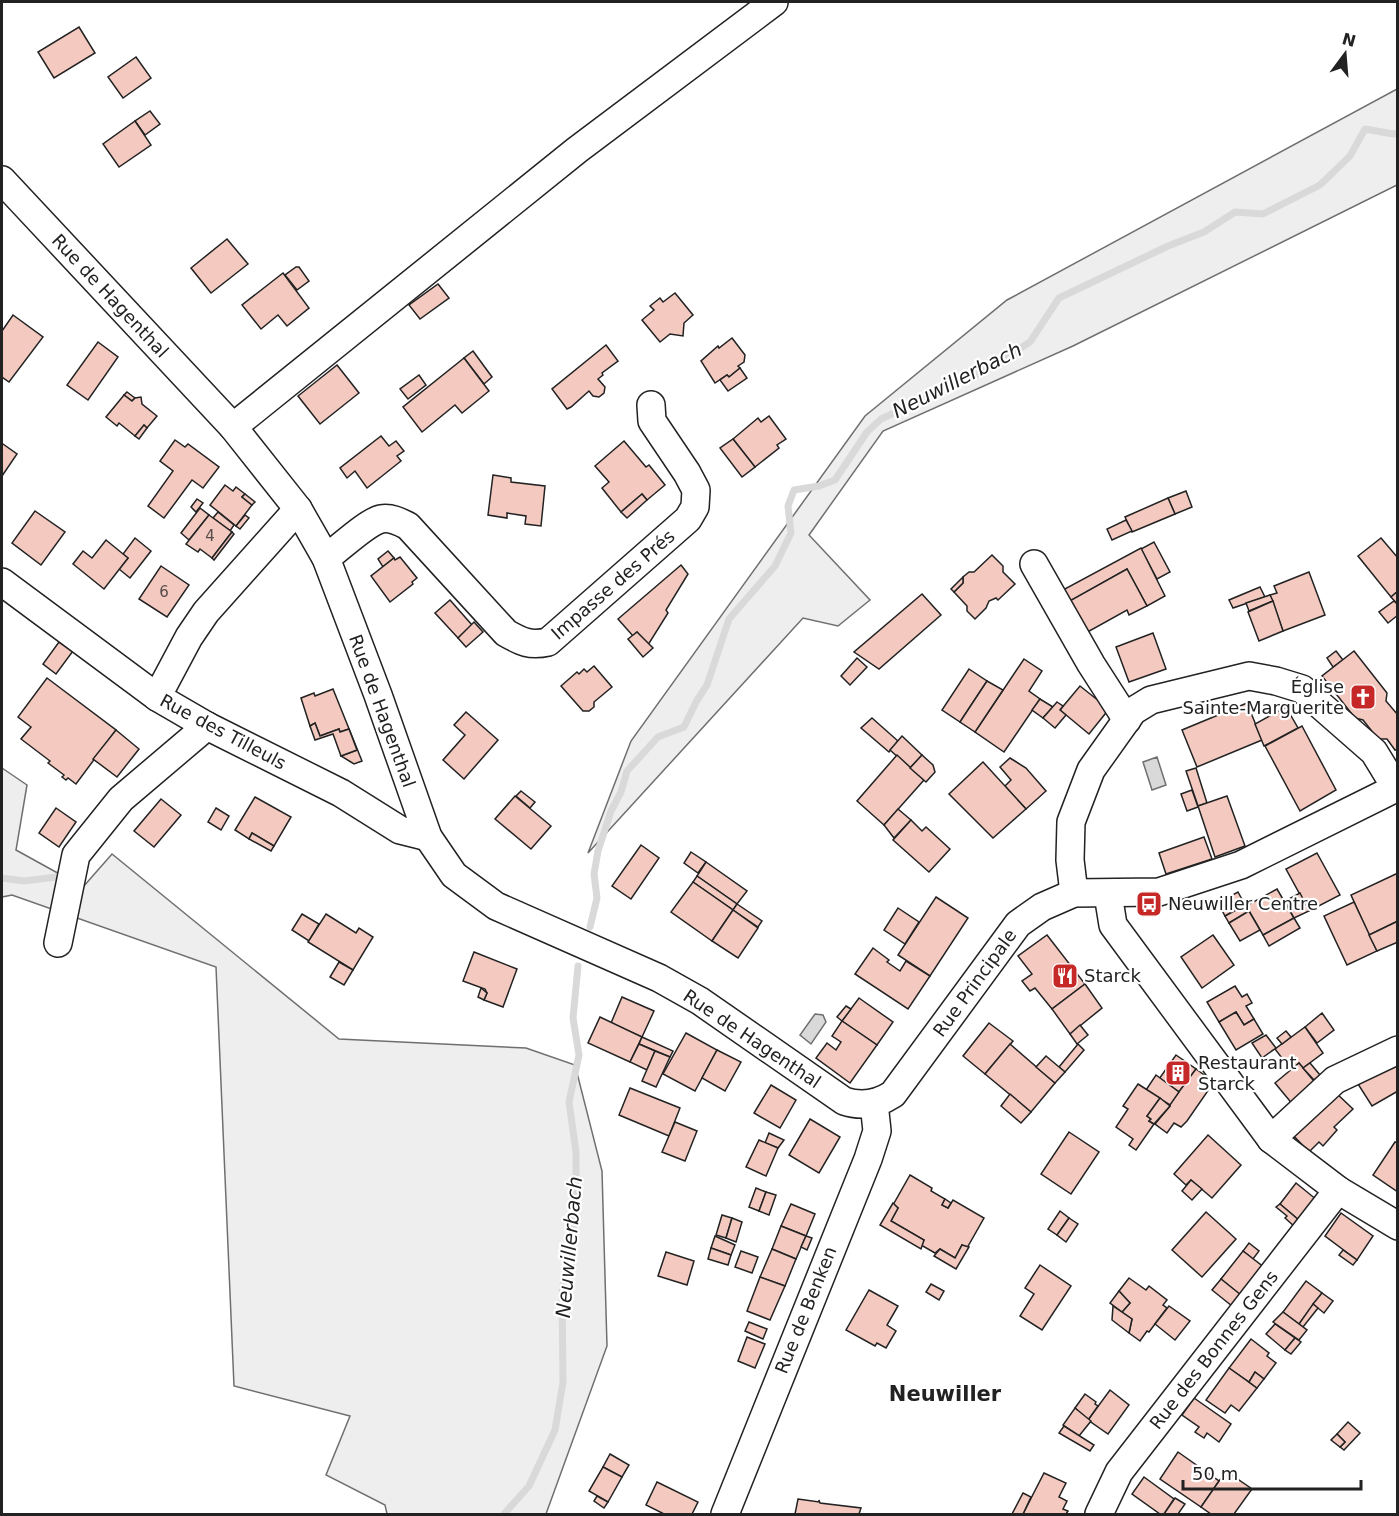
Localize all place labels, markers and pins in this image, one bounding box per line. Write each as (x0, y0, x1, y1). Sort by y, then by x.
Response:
place label: Église Sainte-Marguerite (1182, 676, 1344, 718)
church icon: Église Sainte-Marguerite (1348, 682, 1378, 712)
bus stop icon: Neuwiller Centre (1134, 889, 1164, 919)
place label: Neuwiller Centre (1168, 893, 1318, 914)
restaurant icon: Starck (1050, 961, 1080, 991)
place label: Starck (1084, 965, 1141, 986)
place label: Restaurant Starck (1198, 1052, 1297, 1094)
building icon: Restaurant Starck (1163, 1058, 1193, 1088)

